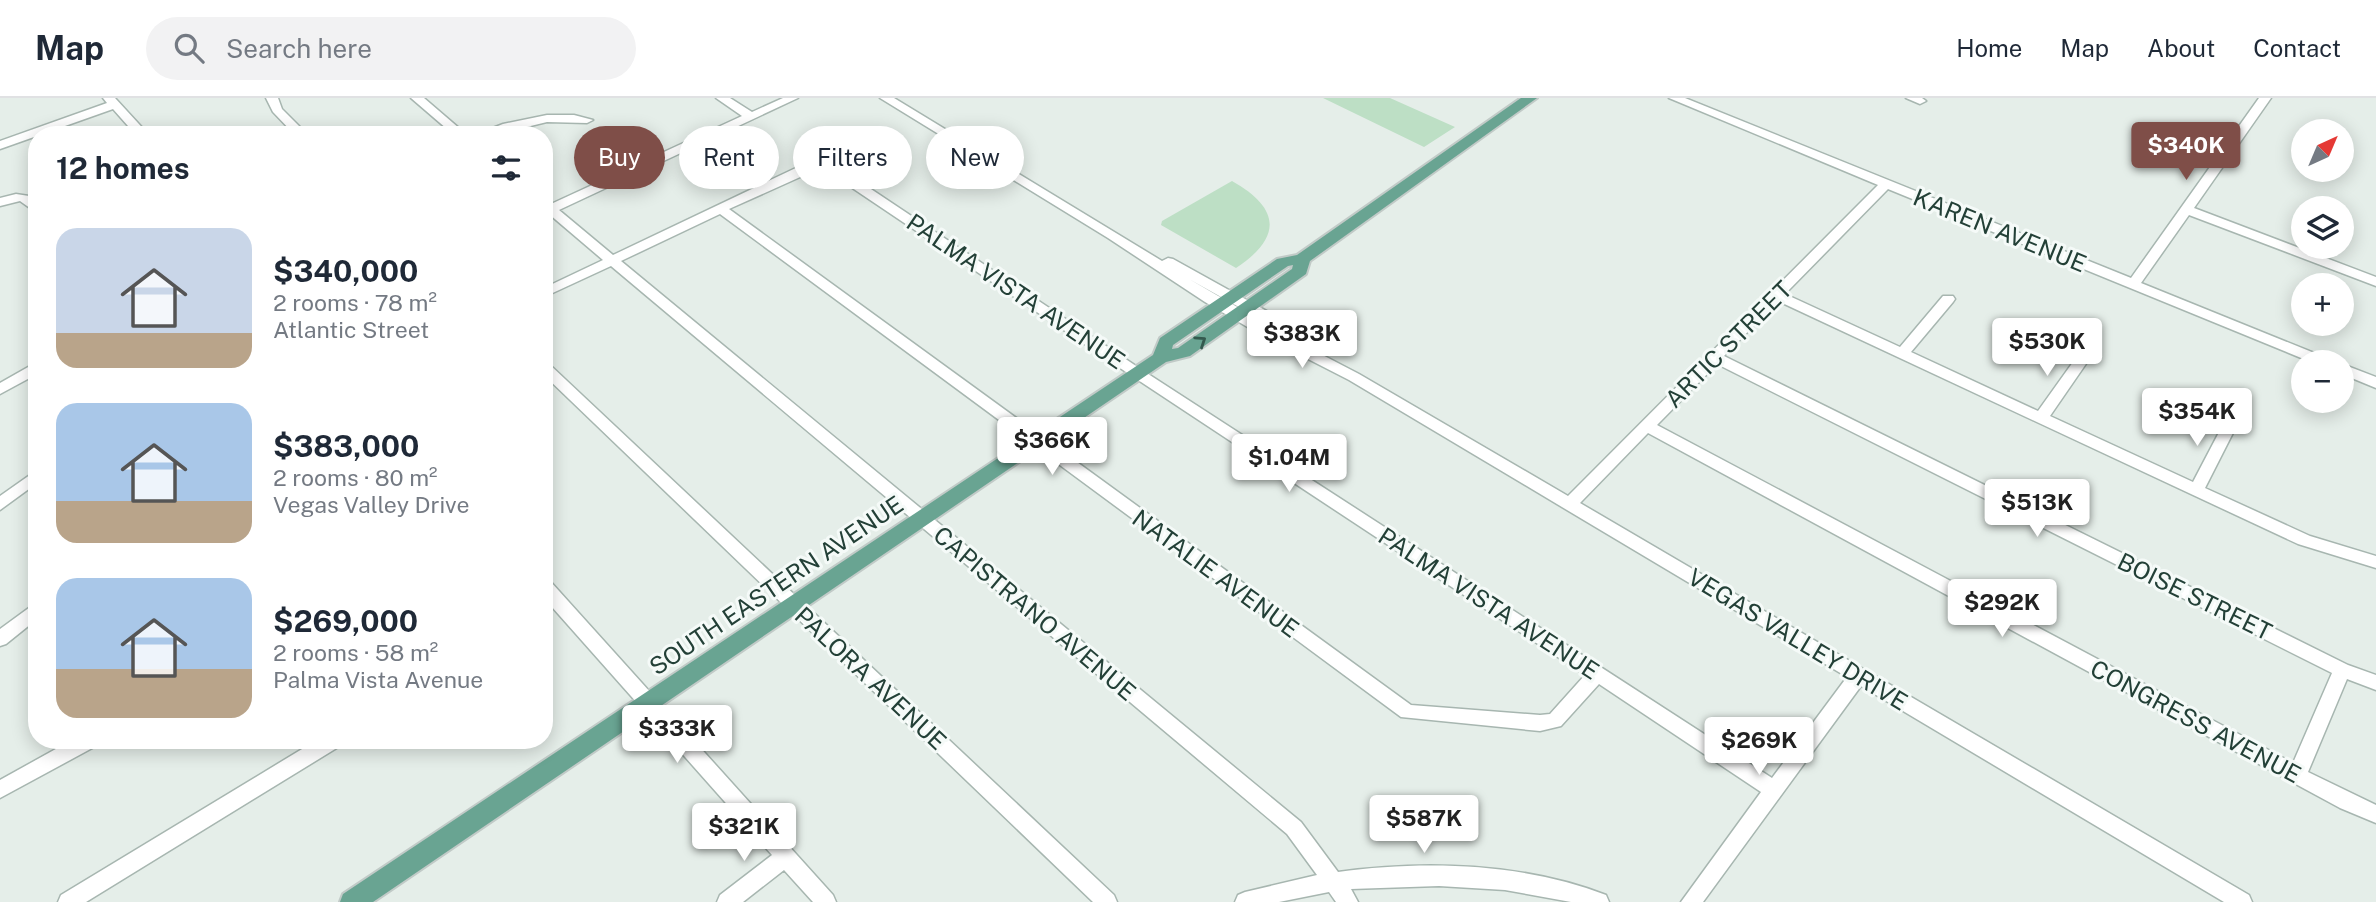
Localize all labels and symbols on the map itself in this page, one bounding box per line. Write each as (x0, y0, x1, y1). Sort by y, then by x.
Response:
north arrow (2291, 119, 2354, 182)
pin: $340K (2137, 122, 2235, 182)
street label: KAREN AVENUE (1909, 183, 2091, 277)
street label: PALMA VISTA AVENUE (902, 208, 1130, 374)
street label: ARTIC STREET (1659, 275, 1797, 413)
pin: $383K (1253, 310, 1351, 370)
pin: $530K (1998, 318, 2096, 378)
one-way arrow (1193, 336, 1206, 349)
pin: $354K (2148, 388, 2246, 448)
pin: $366K (1003, 418, 1101, 477)
pin: $1.04M (1232, 434, 1346, 494)
pin: $513K (1988, 480, 2086, 539)
street label: SOUTH EASTERN AVENUE (644, 490, 908, 680)
street label: NATALIE AVENUE (1127, 503, 1305, 643)
street label: CAPISTRANO AVENUE (928, 520, 1142, 706)
street label: PALMA VISTA AVENUE (1374, 521, 1604, 685)
street label: BOISE STREET (2113, 547, 2277, 645)
street label: VEGAS VALLEY DRIVE (1683, 562, 1913, 716)
pin: $292K (1953, 580, 2051, 639)
street label: PALORA AVENUE (790, 601, 952, 755)
street label: CONGRESS AVENUE (2086, 654, 2306, 788)
pin: $333K (628, 706, 726, 765)
pin: $269K (1710, 718, 1808, 777)
pin: $587K (1375, 796, 1473, 855)
pin: $321K (695, 804, 793, 863)

